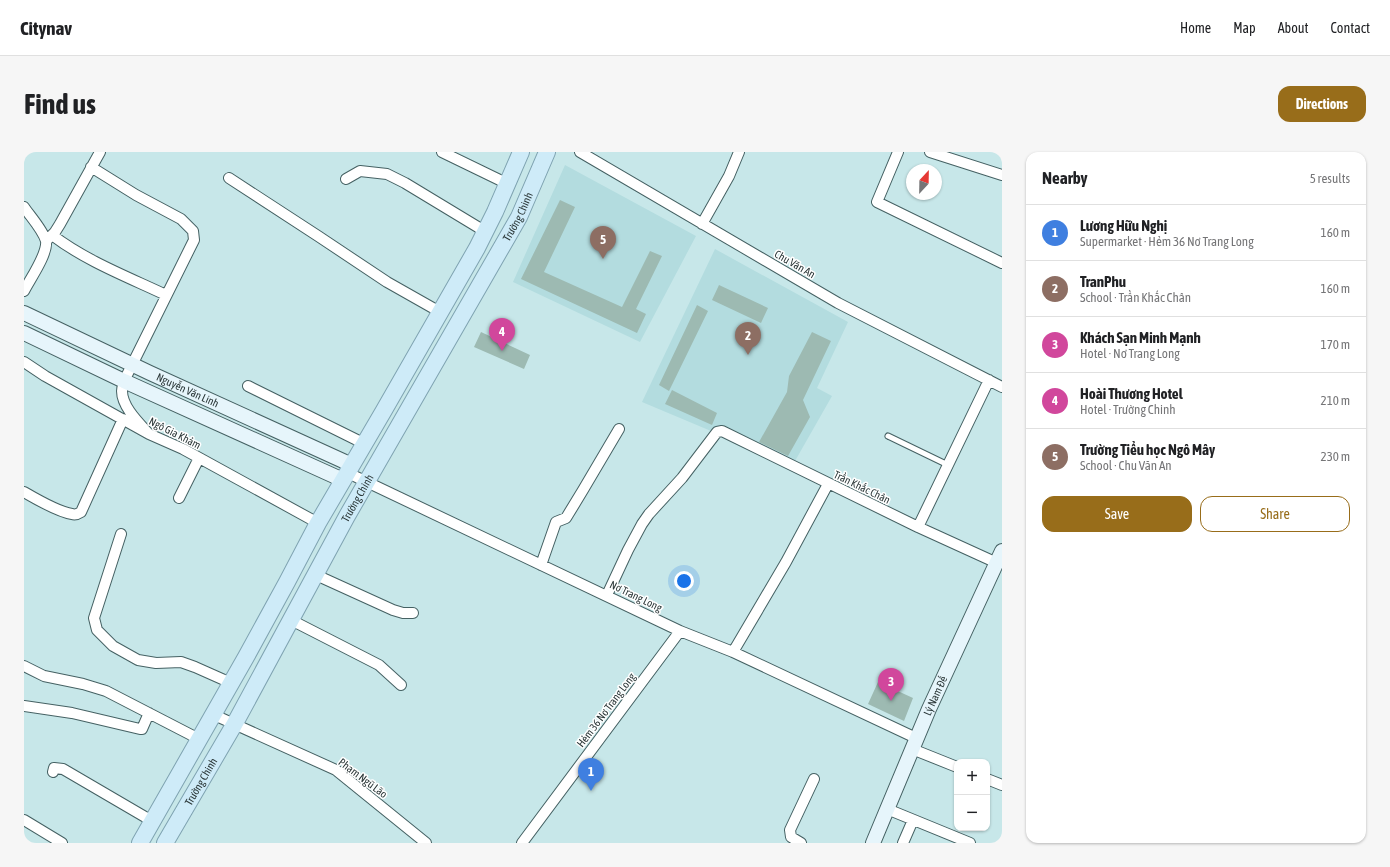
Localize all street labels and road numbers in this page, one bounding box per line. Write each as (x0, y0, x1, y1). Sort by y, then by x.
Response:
street label: Trường Chinh (500, 190, 535, 243)
street label: Chu Văn An (773, 248, 817, 280)
street label: Nguyễn Văn Linh (155, 371, 221, 410)
street label: Ngô Gia Khảm (147, 415, 203, 451)
street label: Trần Khắc Chân (832, 468, 892, 506)
street label: Trường Chinh (339, 472, 376, 524)
street label: Nơ Trang Long (608, 578, 664, 614)
street label: Hẻm 36 Nơ Trang Long (574, 671, 638, 749)
street label: Lý Nam Đế (921, 674, 949, 717)
street label: Trường Chinh (182, 756, 219, 808)
street label: Phạm Ngũ Lão (336, 756, 390, 801)

